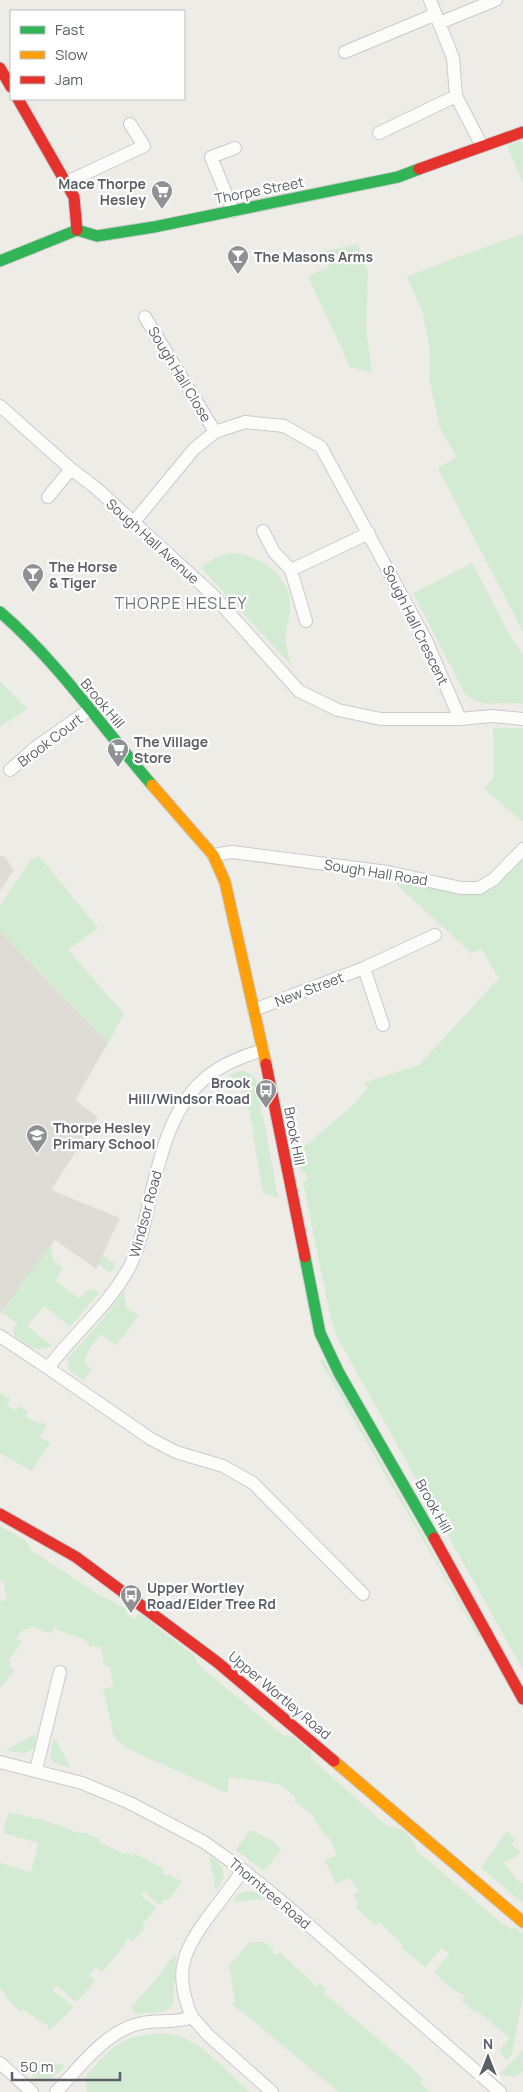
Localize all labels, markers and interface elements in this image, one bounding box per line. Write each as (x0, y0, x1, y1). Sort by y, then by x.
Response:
legend (10, 10, 185, 100)
text: Fast (55, 19, 84, 40)
text: Slow (55, 44, 88, 65)
text: Jam (55, 69, 83, 90)
street label: Thorpe Street (213, 172, 306, 208)
place label: Mace Thorpe Hesley (58, 174, 146, 209)
supermarket icon: Mace Thorpe Hesley (150, 179, 174, 210)
bar icon: The Masons Arms (226, 244, 250, 275)
place label: The Masons Arms (254, 247, 373, 266)
street label: Sough Hall Close (144, 323, 216, 425)
street label: Sough Hall Avenue (102, 494, 204, 588)
place label: The Horse & Tiger (49, 557, 118, 592)
bar icon: The Horse & Tiger (21, 562, 45, 593)
street label: Sough Hall Crescent (379, 562, 453, 688)
district label: THORPE HESLEY (115, 592, 247, 614)
street label: Brook Hill (77, 674, 129, 732)
street label: Brook Court (14, 709, 87, 771)
place label: The Village Store (134, 732, 208, 767)
supermarket icon: The Village Store (106, 737, 130, 768)
street label: Sough Hall Road (323, 854, 429, 890)
street label: New Street (272, 967, 346, 1011)
place label: Brook Hill/Windsor Road (128, 1073, 250, 1108)
bus stop icon: Brook Hill/Windsor Road (254, 1078, 278, 1109)
street label: Brook Hill (280, 1105, 310, 1167)
place label: Thorpe Hesley Primary School (53, 1118, 155, 1153)
school or university icon: Thorpe Hesley Primary School (25, 1123, 49, 1154)
street label: Windsor Road (124, 1168, 166, 1260)
street label: Brook Hill (411, 1476, 457, 1536)
place label: Upper Wortley Road/Elder Tree Rd (147, 1578, 276, 1613)
bus stop icon: Upper Wortley Road/Elder Tree Rd (119, 1583, 143, 1614)
street label: Upper Wortley Road (225, 1646, 335, 1744)
street label: Thorntree Road (225, 1853, 315, 1933)
north arrow (463, 2032, 513, 2082)
text: N (483, 2034, 493, 2053)
scale bar (12, 2050, 120, 2082)
text: 50 m (20, 2056, 54, 2077)

